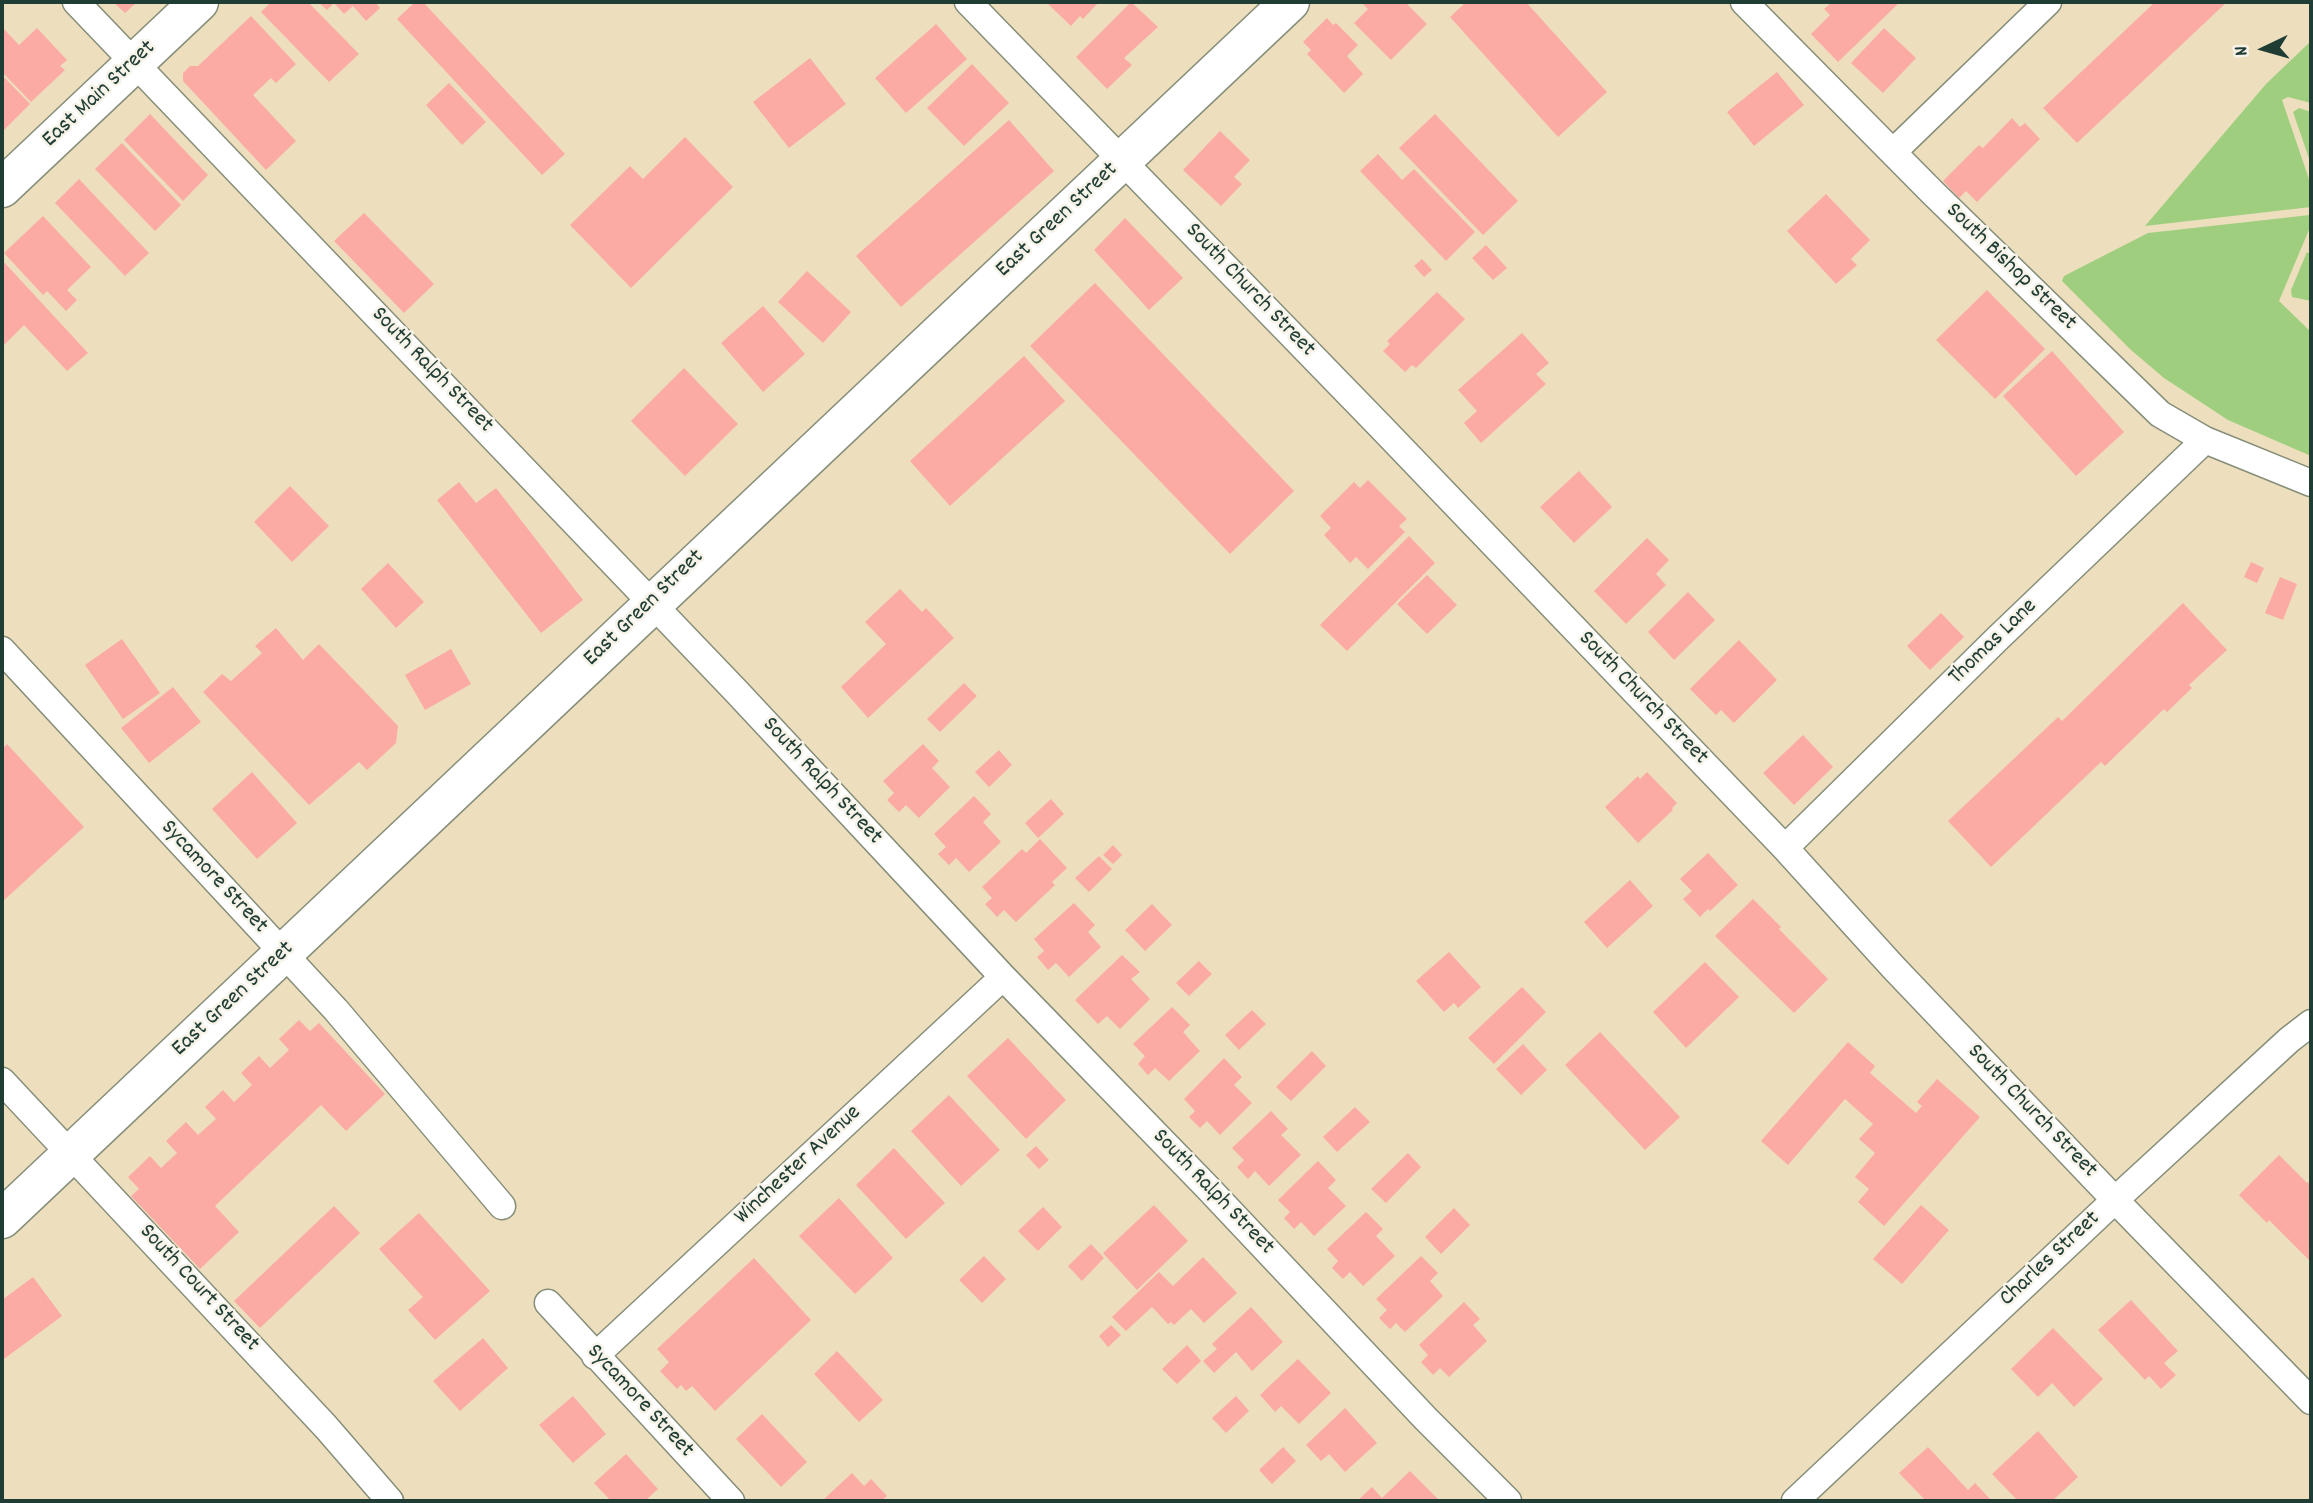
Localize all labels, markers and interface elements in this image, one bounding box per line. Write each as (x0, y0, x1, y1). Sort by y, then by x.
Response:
north arrow (2229, 14, 2299, 84)
street label: East Main Street (38, 35, 162, 155)
text: N (2229, 45, 2256, 57)
street label: East Green Street (991, 157, 1125, 285)
street label: South Bishop Street (1939, 198, 2081, 338)
street label: South Church Street (1178, 218, 1320, 364)
street label: South Ralph Street (364, 302, 498, 440)
street label: East Green Street (579, 545, 711, 673)
street label: Thomas Lane (1944, 594, 2044, 692)
street label: South Church Street (1571, 626, 1713, 772)
street label: South Ralph Street (755, 712, 887, 852)
street label: Sycamore Street (153, 815, 273, 941)
street label: East Green Street (167, 936, 301, 1064)
street label: South Church Street (1960, 1039, 2102, 1185)
street label: Winchester Avenue (730, 1100, 868, 1232)
street label: South Ralph Street (1145, 1124, 1279, 1262)
street label: Charles Street (1995, 1206, 2107, 1314)
street label: South Court Street (132, 1220, 264, 1358)
street label: Sycamore Street (579, 1339, 699, 1465)

